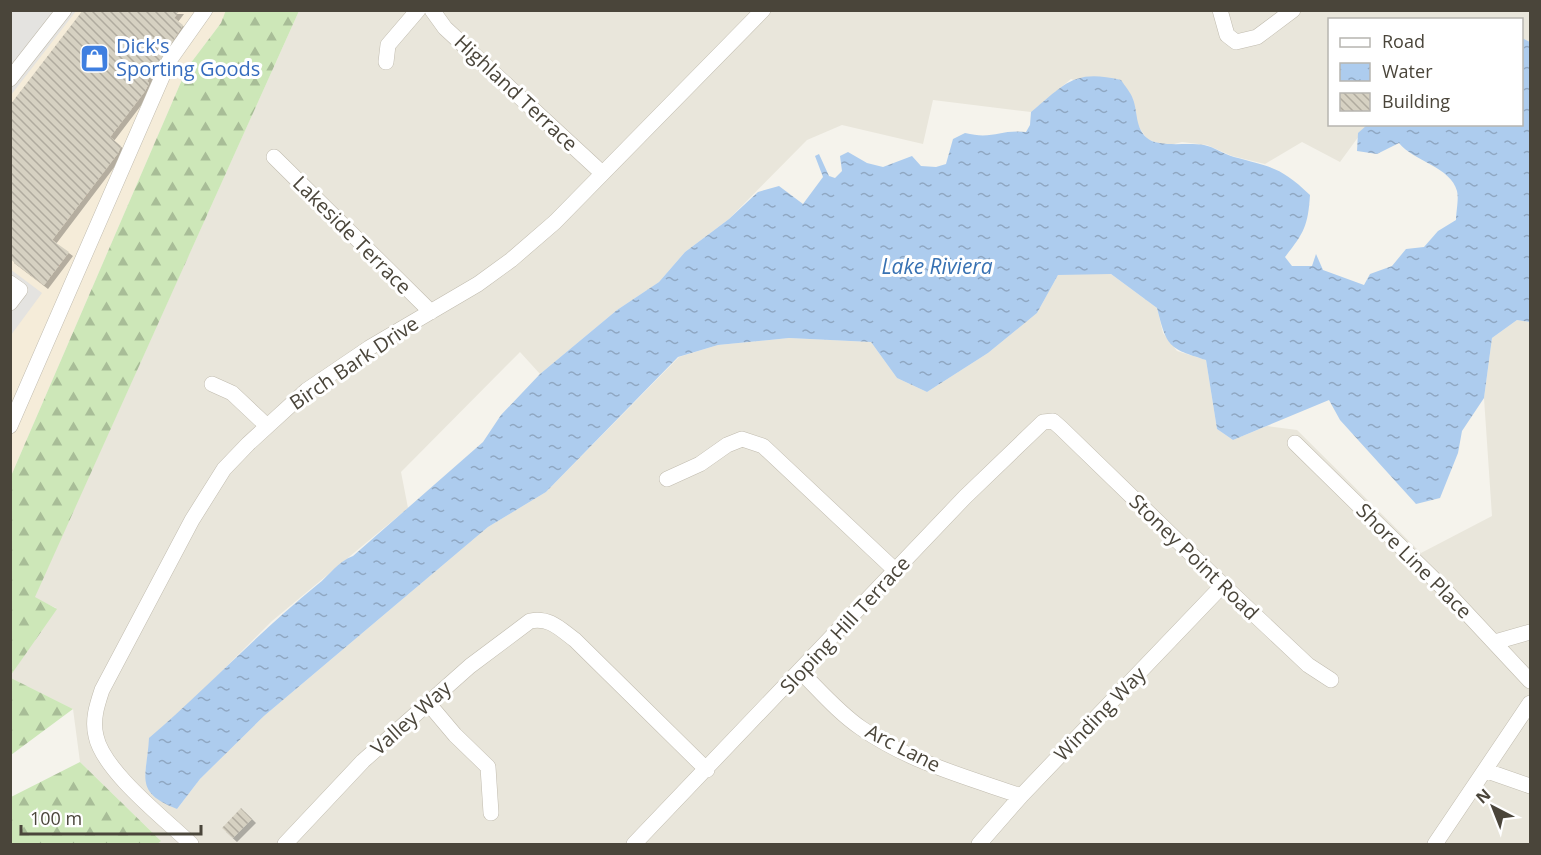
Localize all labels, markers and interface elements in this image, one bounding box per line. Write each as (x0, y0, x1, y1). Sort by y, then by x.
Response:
legend (1328, 18, 1523, 126)
street label: Highland Terrace (449, 28, 584, 157)
text: Road (1382, 29, 1425, 53)
place label: Dick's Sporting Goods (116, 32, 260, 82)
shop icon: Dick's Sporting Goods (79, 42, 111, 74)
text: Water (1382, 59, 1433, 83)
text: Building (1382, 89, 1450, 113)
street label: Lakeside Terrace (287, 170, 417, 300)
water label: Lake Riviera (881, 252, 993, 280)
street label: Birch Bark Drive (284, 309, 423, 416)
street label: Stoney Point Road (1124, 488, 1265, 625)
street label: Shore Line Place (1351, 497, 1478, 624)
street label: Sloping Hill Terrace (774, 550, 916, 699)
street label: Winding Way (1048, 660, 1152, 767)
street label: Valley Way (365, 674, 457, 761)
street label: Arc Lane (861, 717, 945, 778)
north arrow (1463, 777, 1523, 837)
text: N (1471, 783, 1495, 808)
scale bar (21, 798, 201, 836)
text: 100 m (30, 806, 82, 830)

